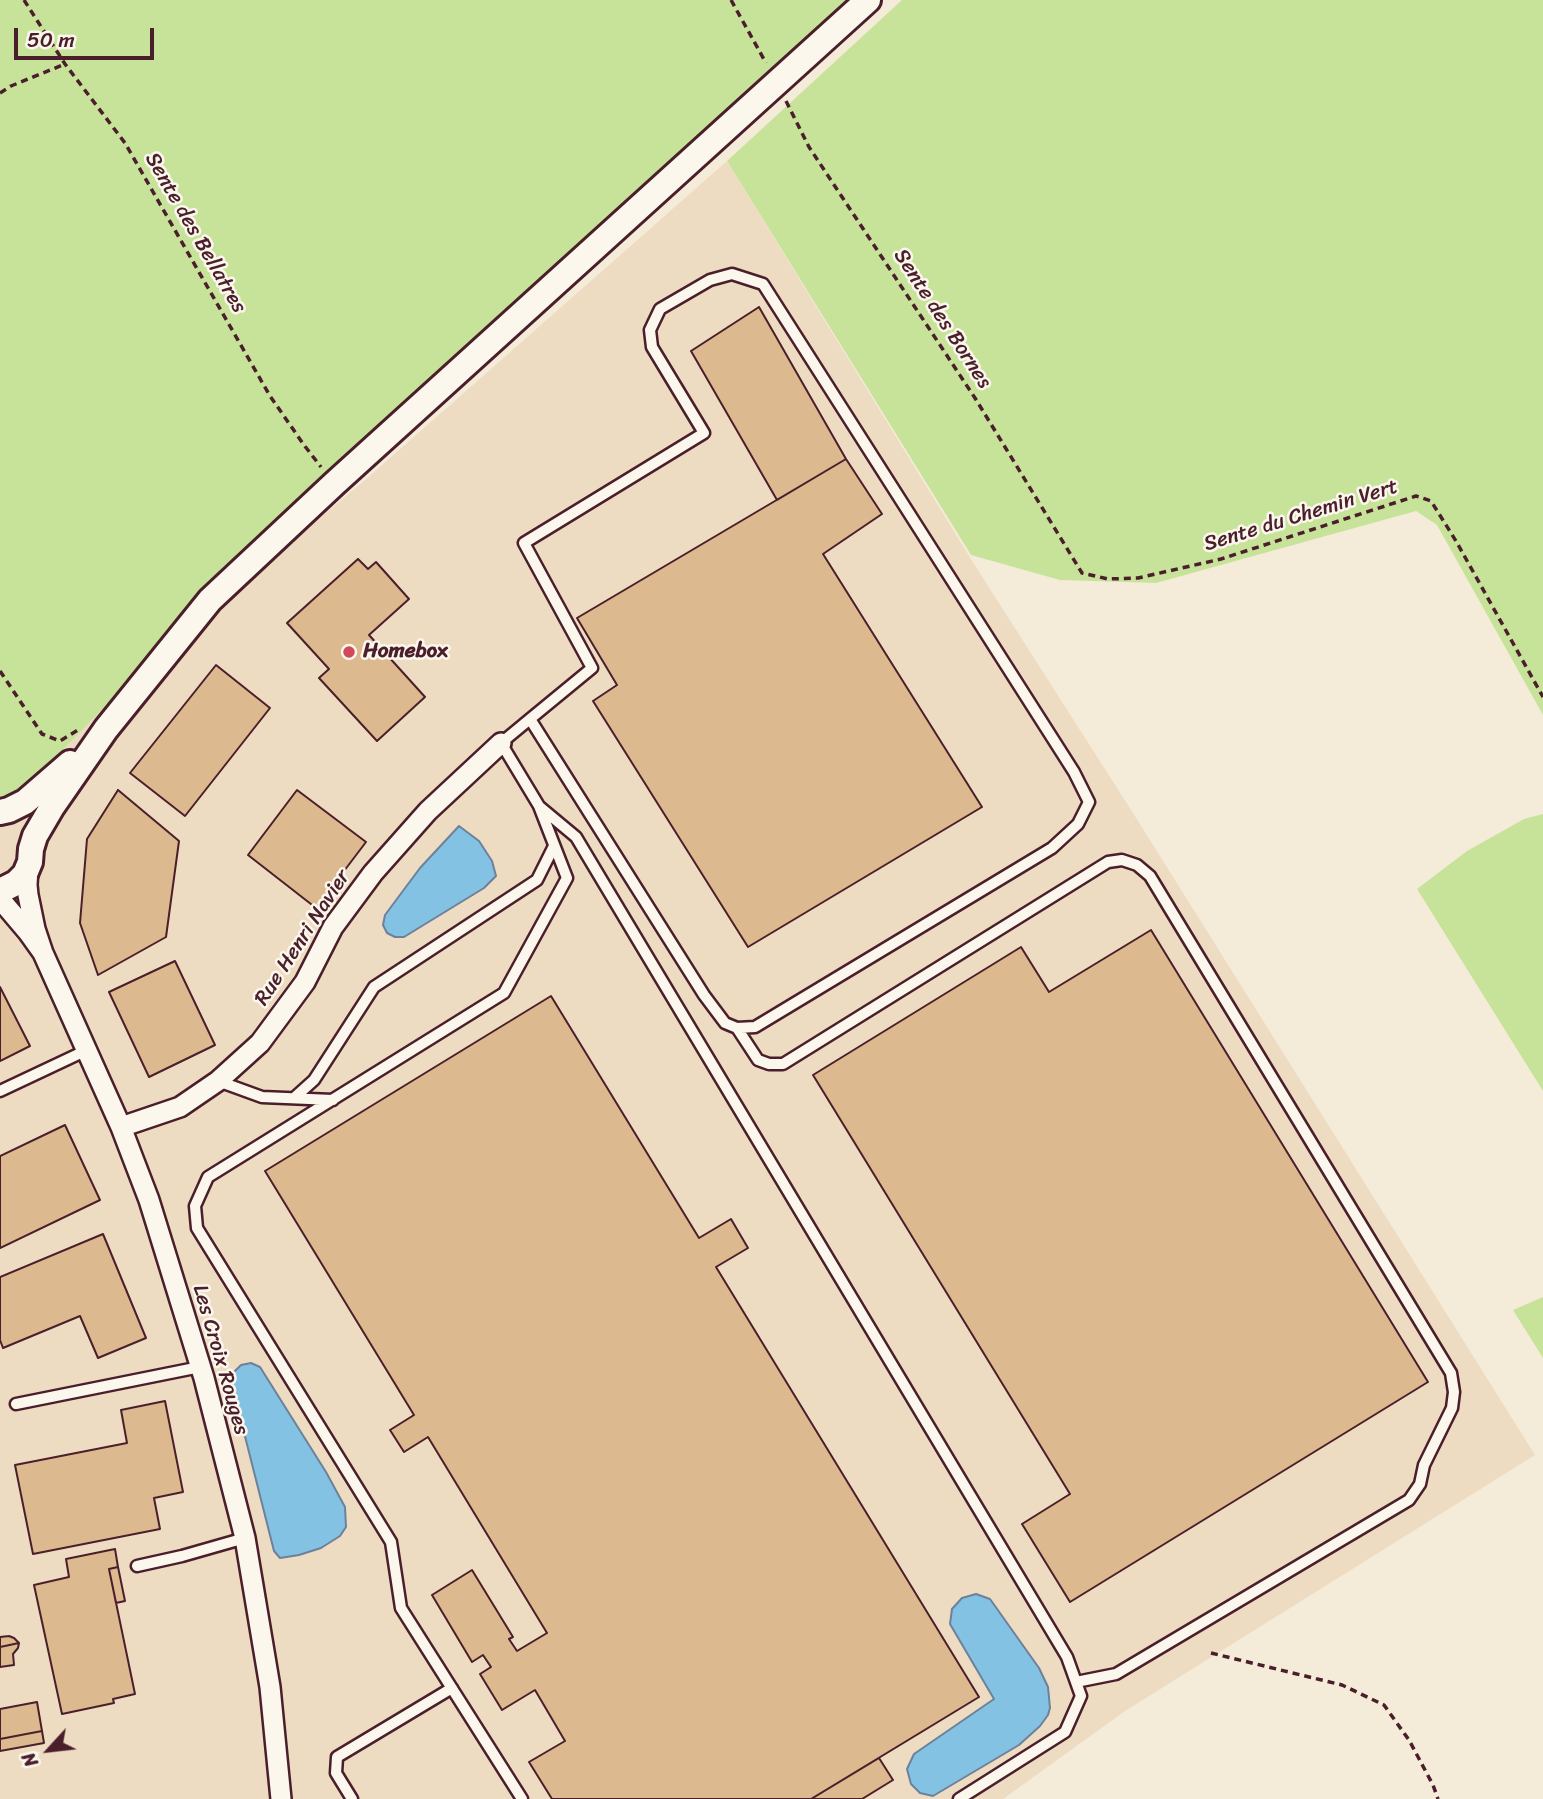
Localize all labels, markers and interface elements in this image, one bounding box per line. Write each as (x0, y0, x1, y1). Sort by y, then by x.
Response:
scale bar (18, 14, 158, 58)
text: 50 m (27, 21, 75, 59)
street label: Sente des Bellatres (139, 148, 251, 318)
street label: Sente des Bornes (888, 245, 996, 393)
street label: Sente du Chemin Vert (1201, 474, 1401, 558)
place label: Homebox (363, 639, 448, 665)
marker: Homebox (341, 644, 357, 660)
street label: Rue Henri Navier (250, 866, 356, 1010)
street label: Les Croix Rouges (187, 1282, 253, 1438)
north arrow (14, 1715, 84, 1785)
text: N (12, 1746, 48, 1773)

